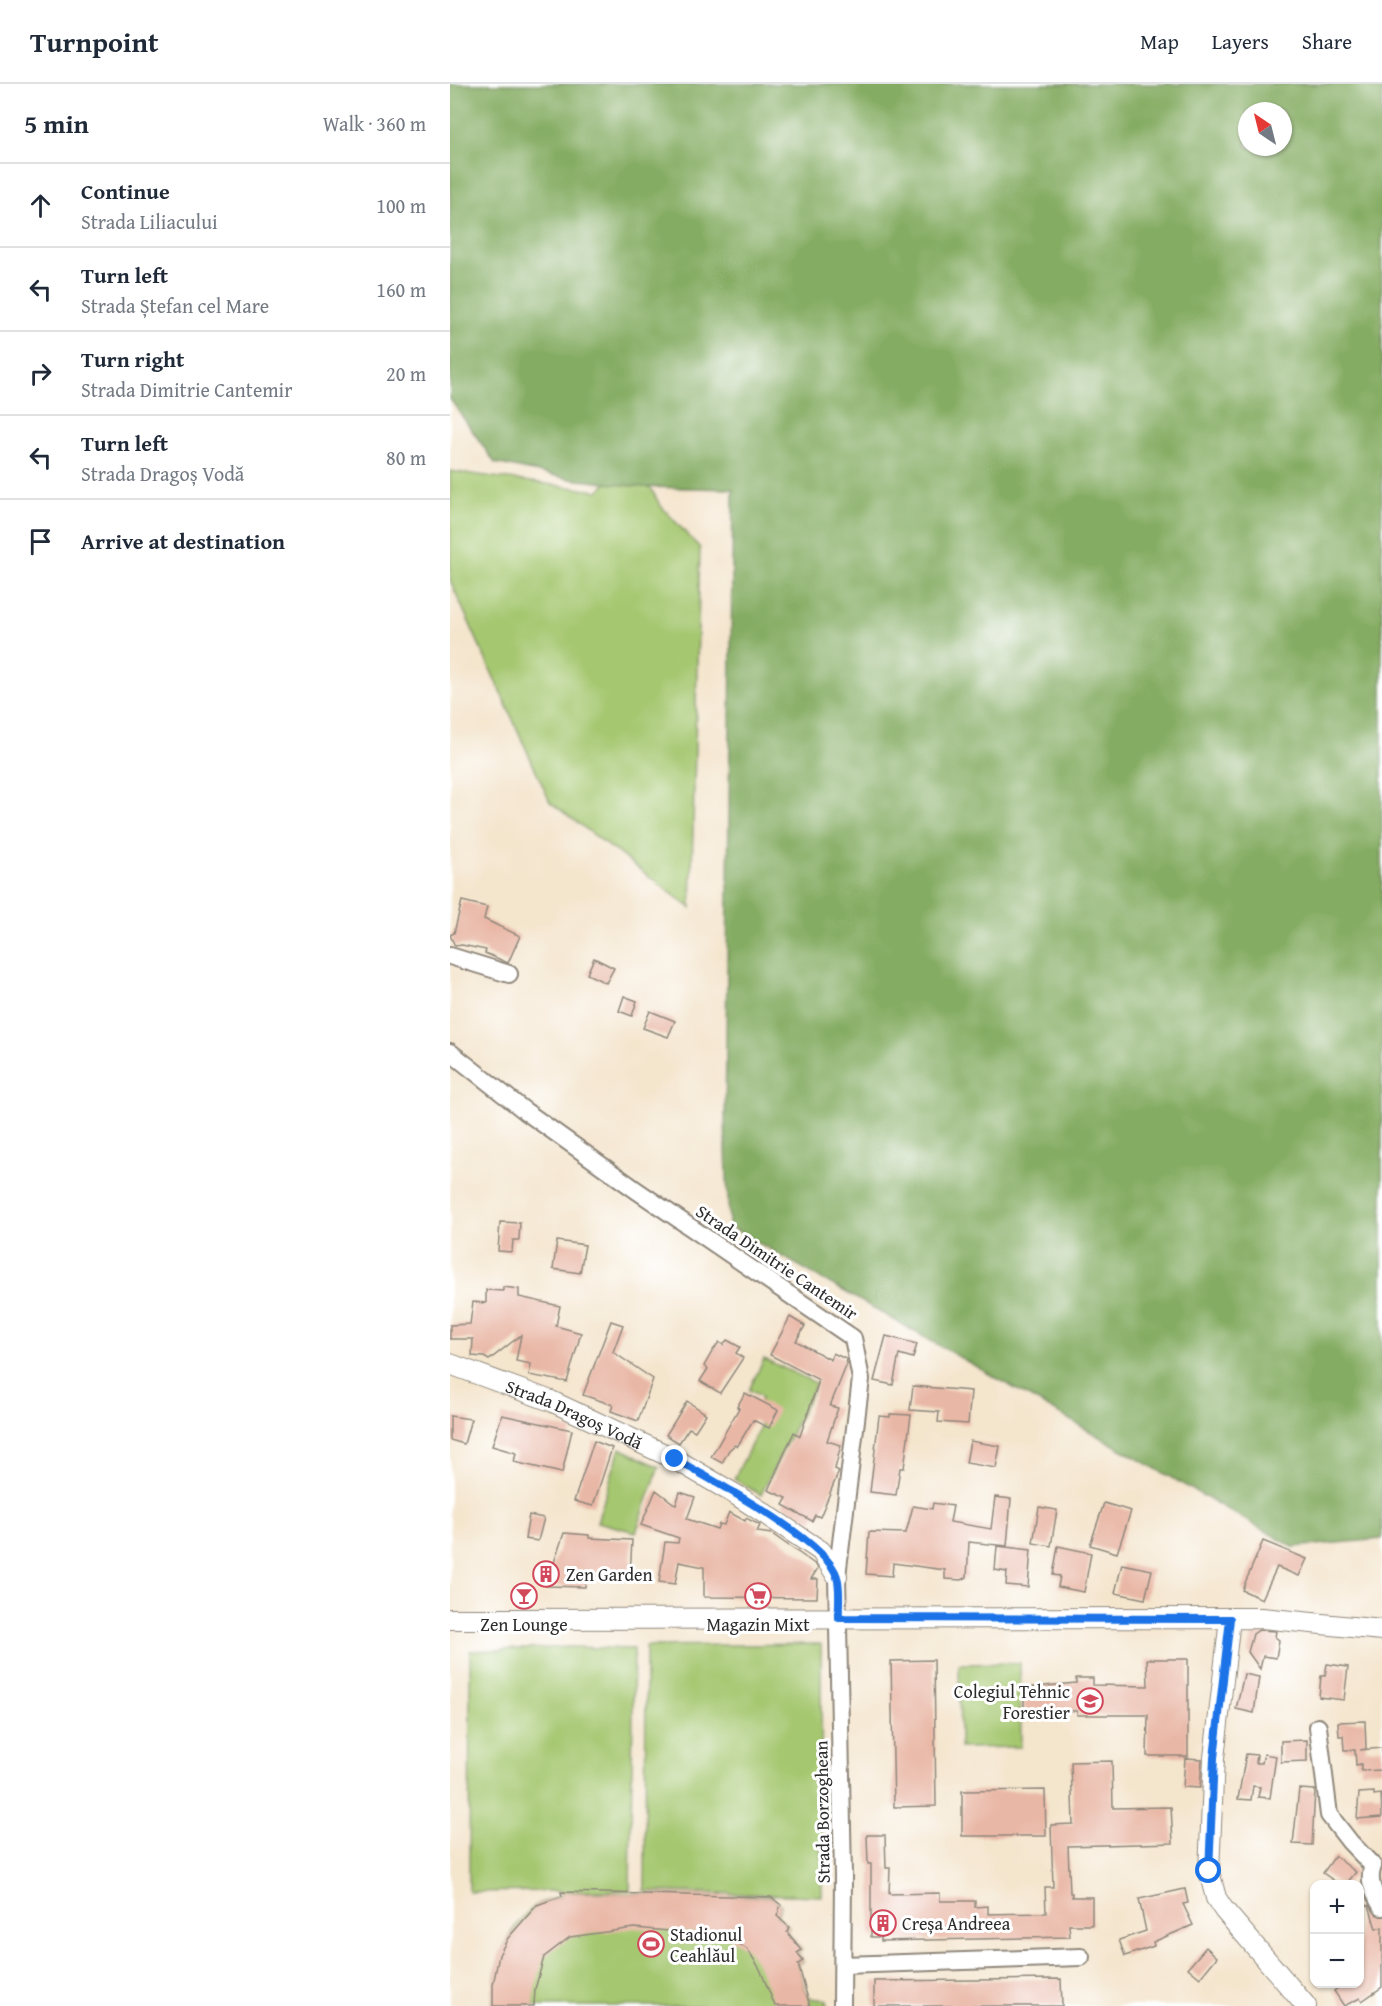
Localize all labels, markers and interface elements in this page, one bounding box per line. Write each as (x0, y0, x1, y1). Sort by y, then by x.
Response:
text: Turnpoint (30, 21, 159, 62)
text: Map (1140, 26, 1179, 57)
text: Layers (1212, 26, 1269, 57)
text: Share (1302, 26, 1352, 57)
north arrow (1238, 102, 1292, 156)
text: 5 min (24, 104, 89, 143)
text: Walk · 360 m (323, 109, 426, 138)
text: Continue (81, 175, 170, 207)
icon: ahead (24, 189, 57, 222)
text: 100 m (376, 191, 426, 220)
text: Strada Liliacului (81, 207, 218, 236)
text: Turn left (81, 259, 168, 291)
icon: left (24, 273, 57, 306)
text: 160 m (376, 275, 426, 304)
text: Strada Ștefan cel Mare (81, 291, 269, 320)
text: Turn right (81, 343, 184, 375)
icon: right (24, 357, 57, 390)
text: 20 m (386, 359, 426, 388)
text: Strada Dimitrie Cantemir (81, 375, 292, 404)
text: Turn left (81, 427, 168, 459)
icon: left (24, 441, 57, 474)
text: 80 m (386, 443, 426, 472)
text: Strada Dragoș Vodă (81, 459, 244, 488)
icon: arrive (24, 525, 57, 558)
text: Arrive at destination (81, 525, 285, 557)
street label: Strada Dimitrie Cantemir (691, 1198, 864, 1327)
street label: Strada Dragoș Vodă (502, 1372, 648, 1456)
route end (661, 1445, 687, 1471)
building icon: Zen Garden (531, 1559, 561, 1589)
place label: Zen Garden (566, 1561, 653, 1588)
bar icon: Zen Lounge (509, 1581, 539, 1611)
supermarket icon: Magazin Mixt (743, 1581, 773, 1611)
place label: Zen Lounge (480, 1611, 568, 1638)
place label: Magazin Mixt (706, 1611, 810, 1638)
place label: Colegiul Tehnic Forestier (954, 1678, 1071, 1726)
school or university icon: Colegiul Tehnic Forestier (1075, 1686, 1105, 1716)
street label: Strada Borzoghean (807, 1740, 837, 1884)
route start (1195, 1857, 1221, 1883)
map controls (1310, 1880, 1364, 1988)
button: + (1310, 1880, 1364, 1934)
building icon: Creșa Andreea (868, 1908, 898, 1938)
place label: Creșa Andreea (902, 1910, 1011, 1937)
place label: Stadionul Ceahlăul (670, 1921, 742, 1969)
sports icon: Stadionul Ceahlăul (636, 1929, 666, 1959)
button: − (1310, 1934, 1364, 1988)

